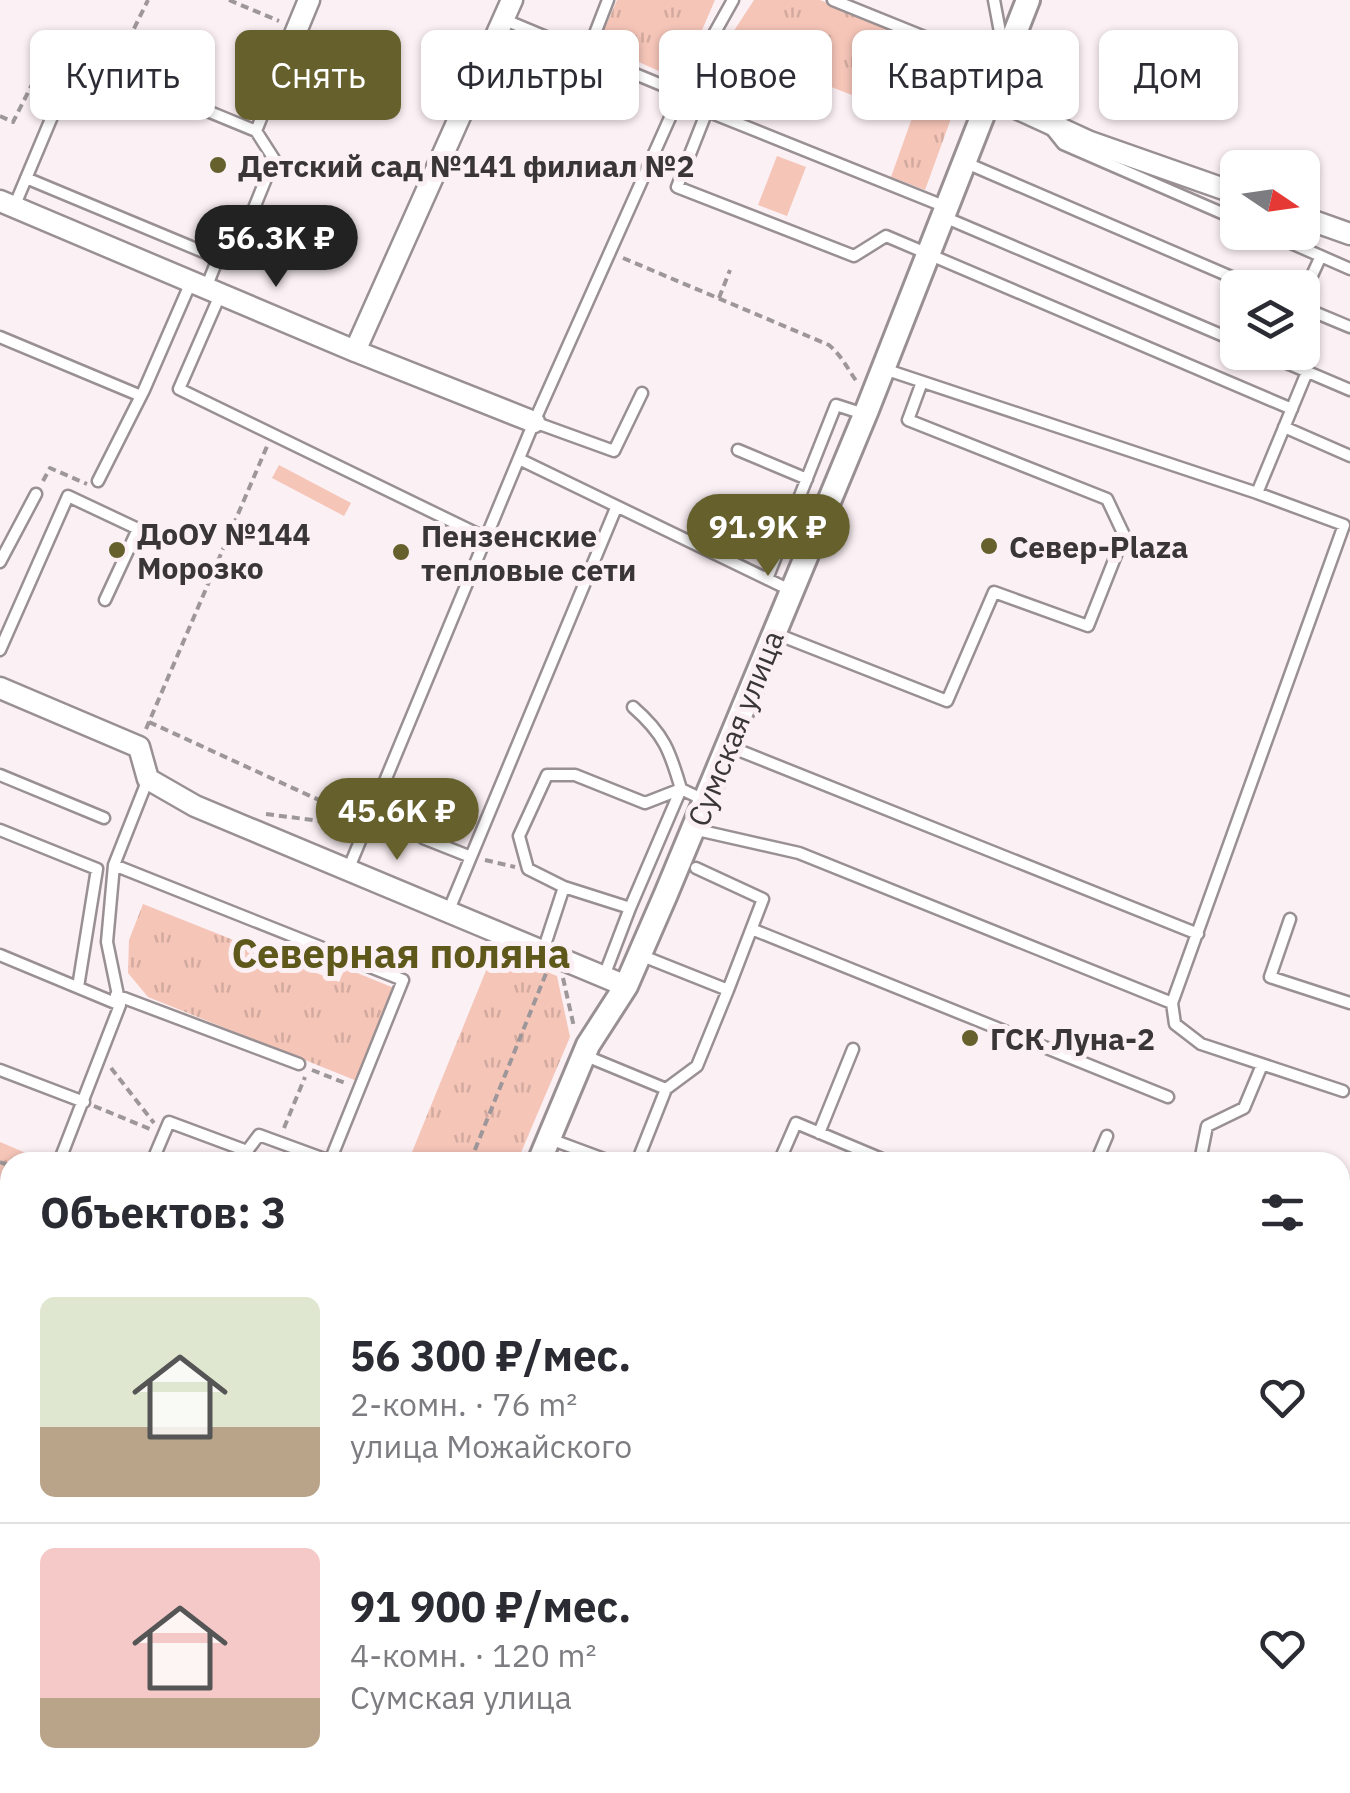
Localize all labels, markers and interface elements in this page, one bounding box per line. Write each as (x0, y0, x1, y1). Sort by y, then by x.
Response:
chip: Купить (30, 30, 215, 120)
chip: Снять (235, 30, 401, 120)
chip: Фильтры (421, 30, 639, 120)
chip: Новое (659, 30, 832, 120)
chip: Квартира (852, 30, 1079, 120)
chip: Дом (1099, 30, 1238, 120)
place label: Детский сад №141 филиал №2 (238, 146, 694, 185)
north arrow (1220, 150, 1320, 250)
map controls (1220, 150, 1320, 370)
marker: Детский сад №141 филиал №2 (207, 154, 229, 176)
pin: 56.3K ₽ (184, 205, 368, 290)
text: 56.3K ₽ (217, 216, 335, 258)
button: layers (1220, 270, 1320, 370)
pin: 91.9K ₽ (676, 494, 860, 579)
text: 91.9K ₽ (709, 505, 827, 547)
place label: ДоОУ №144 Морозко (137, 514, 310, 587)
place label: Пензенские тепловые сети (421, 516, 636, 589)
place label: Север-Plaza (1009, 527, 1188, 566)
marker: Север-Plaza (978, 535, 1000, 557)
marker: ДоОУ №144 Морозко (106, 539, 128, 561)
marker: Пензенские тепловые сети (390, 541, 412, 563)
street label: Сумская улица (678, 624, 792, 832)
pin: 45.6K ₽ (305, 778, 489, 863)
text: 45.6K ₽ (338, 789, 456, 831)
district label: Северная поляна (231, 927, 571, 979)
place label: ГСК Луна-2 (990, 1019, 1155, 1058)
marker: ГСК Луна-2 (959, 1027, 981, 1049)
text: Объектов: 3 (40, 1185, 286, 1240)
icon: filters (1255, 1185, 1310, 1240)
text: 56 300 ₽/мес. (350, 1328, 631, 1383)
icon: home (120, 1337, 240, 1457)
icon: heart (1255, 1370, 1310, 1425)
text: 2-комн. · 76 m² (350, 1383, 577, 1425)
text: улица Можайского (350, 1425, 632, 1467)
text: 91 900 ₽/мес. (350, 1579, 631, 1634)
icon: home (120, 1588, 240, 1708)
icon: heart (1255, 1621, 1310, 1676)
text: 4-комн. · 120 m² (350, 1634, 596, 1676)
text: Сумская улица (350, 1676, 572, 1718)

